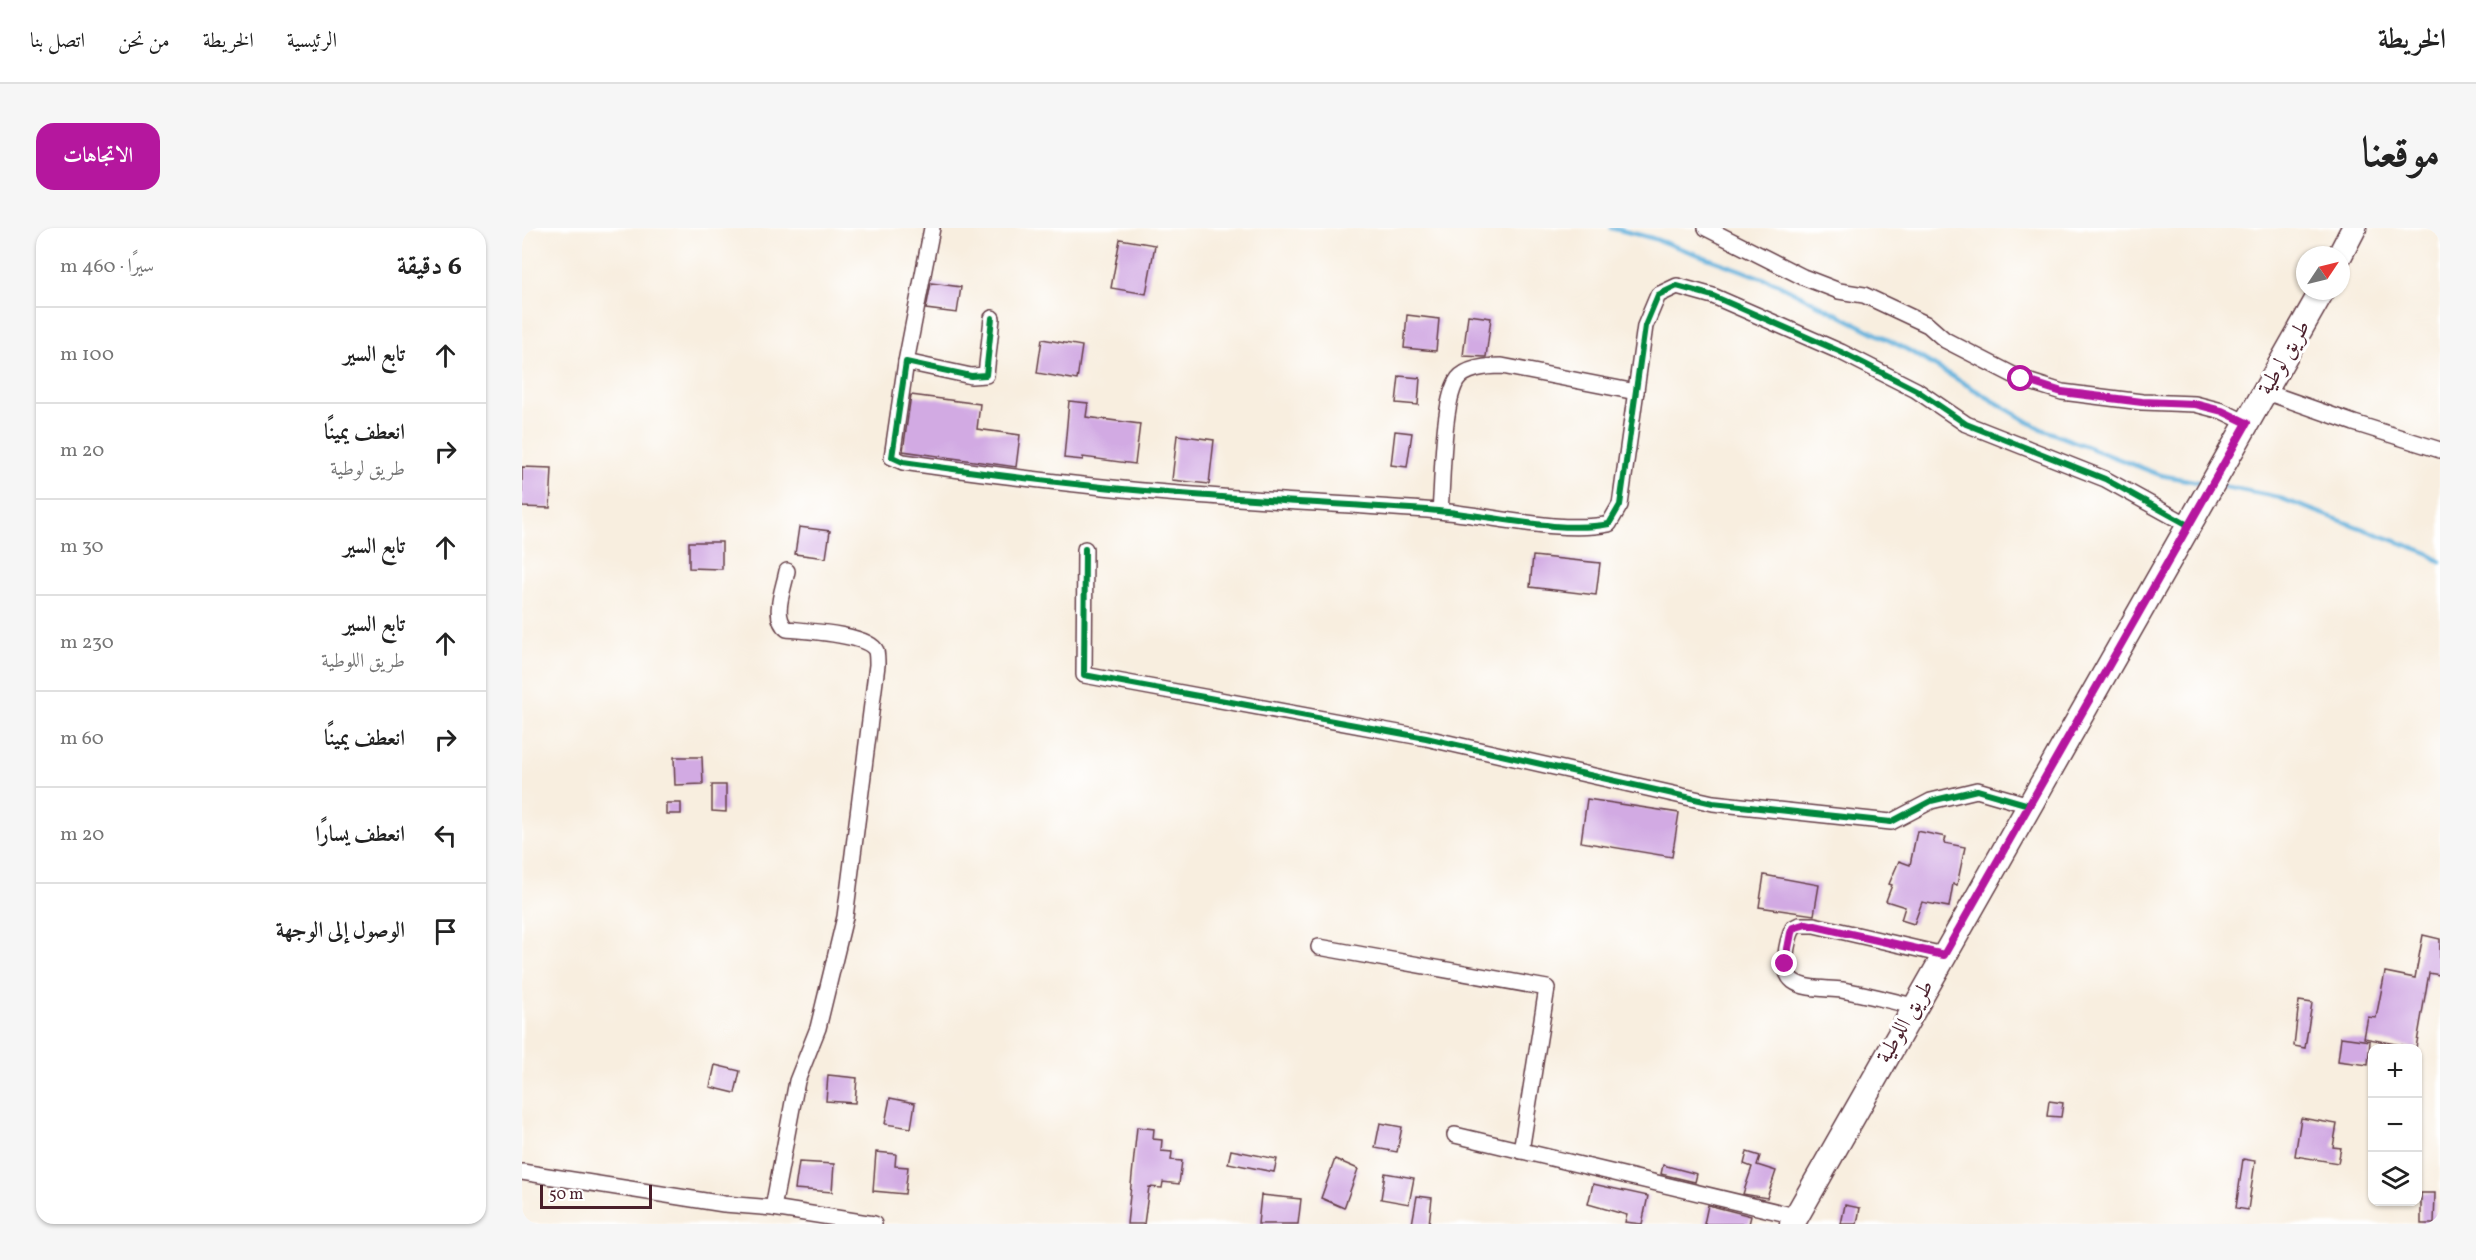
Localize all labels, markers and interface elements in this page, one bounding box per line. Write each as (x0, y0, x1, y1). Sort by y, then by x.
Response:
text: الخريطة (2378, 21, 2446, 60)
text: اتصل بنا (30, 27, 85, 56)
text: من نحن (118, 27, 170, 56)
text: الخريطة (203, 27, 254, 56)
text: الرئيسية (287, 27, 337, 56)
button: الاتجاهات (36, 123, 160, 190)
text: موقعنا (2362, 126, 2440, 185)
north arrow (2296, 246, 2350, 300)
text: 6 دقيقة (397, 249, 462, 285)
text: سيرًا · 460 m (60, 253, 154, 281)
street label: طريق لوطية (2251, 315, 2319, 401)
icon: ahead (429, 339, 462, 372)
text: تابع السير (343, 340, 405, 371)
text: 100 m (60, 341, 114, 369)
route start (2007, 365, 2033, 391)
text: انعطف يمينًا (324, 418, 405, 449)
icon: right (429, 435, 462, 468)
text: 20 m (60, 437, 104, 465)
text: طريق لوطية (330, 456, 405, 484)
icon: ahead (429, 531, 462, 564)
text: تابع السير (343, 532, 405, 563)
text: 30 m (60, 533, 104, 561)
text: تابع السير (343, 610, 405, 641)
icon: ahead (429, 627, 462, 660)
text: 230 m (60, 629, 114, 657)
text: طريق اللوطية (321, 648, 405, 676)
icon: right (429, 723, 462, 756)
text: انعطف يمينًا (324, 724, 405, 755)
text: 60 m (60, 725, 104, 753)
icon: left (429, 819, 462, 852)
text: انعطف يسارًا (315, 820, 405, 851)
text: 20 m (60, 821, 104, 849)
icon: arrive (429, 915, 462, 948)
text: الوصول إلى الوجهة (276, 916, 405, 947)
route end (1771, 950, 1797, 976)
street label: طريق اللوطية (1870, 974, 1942, 1070)
map controls (2368, 1044, 2422, 1206)
button: + (2368, 1044, 2422, 1098)
button: − (2368, 1098, 2422, 1152)
button: layers (2368, 1152, 2422, 1206)
scale bar (540, 1182, 652, 1210)
text: 50 m (549, 1184, 583, 1206)

